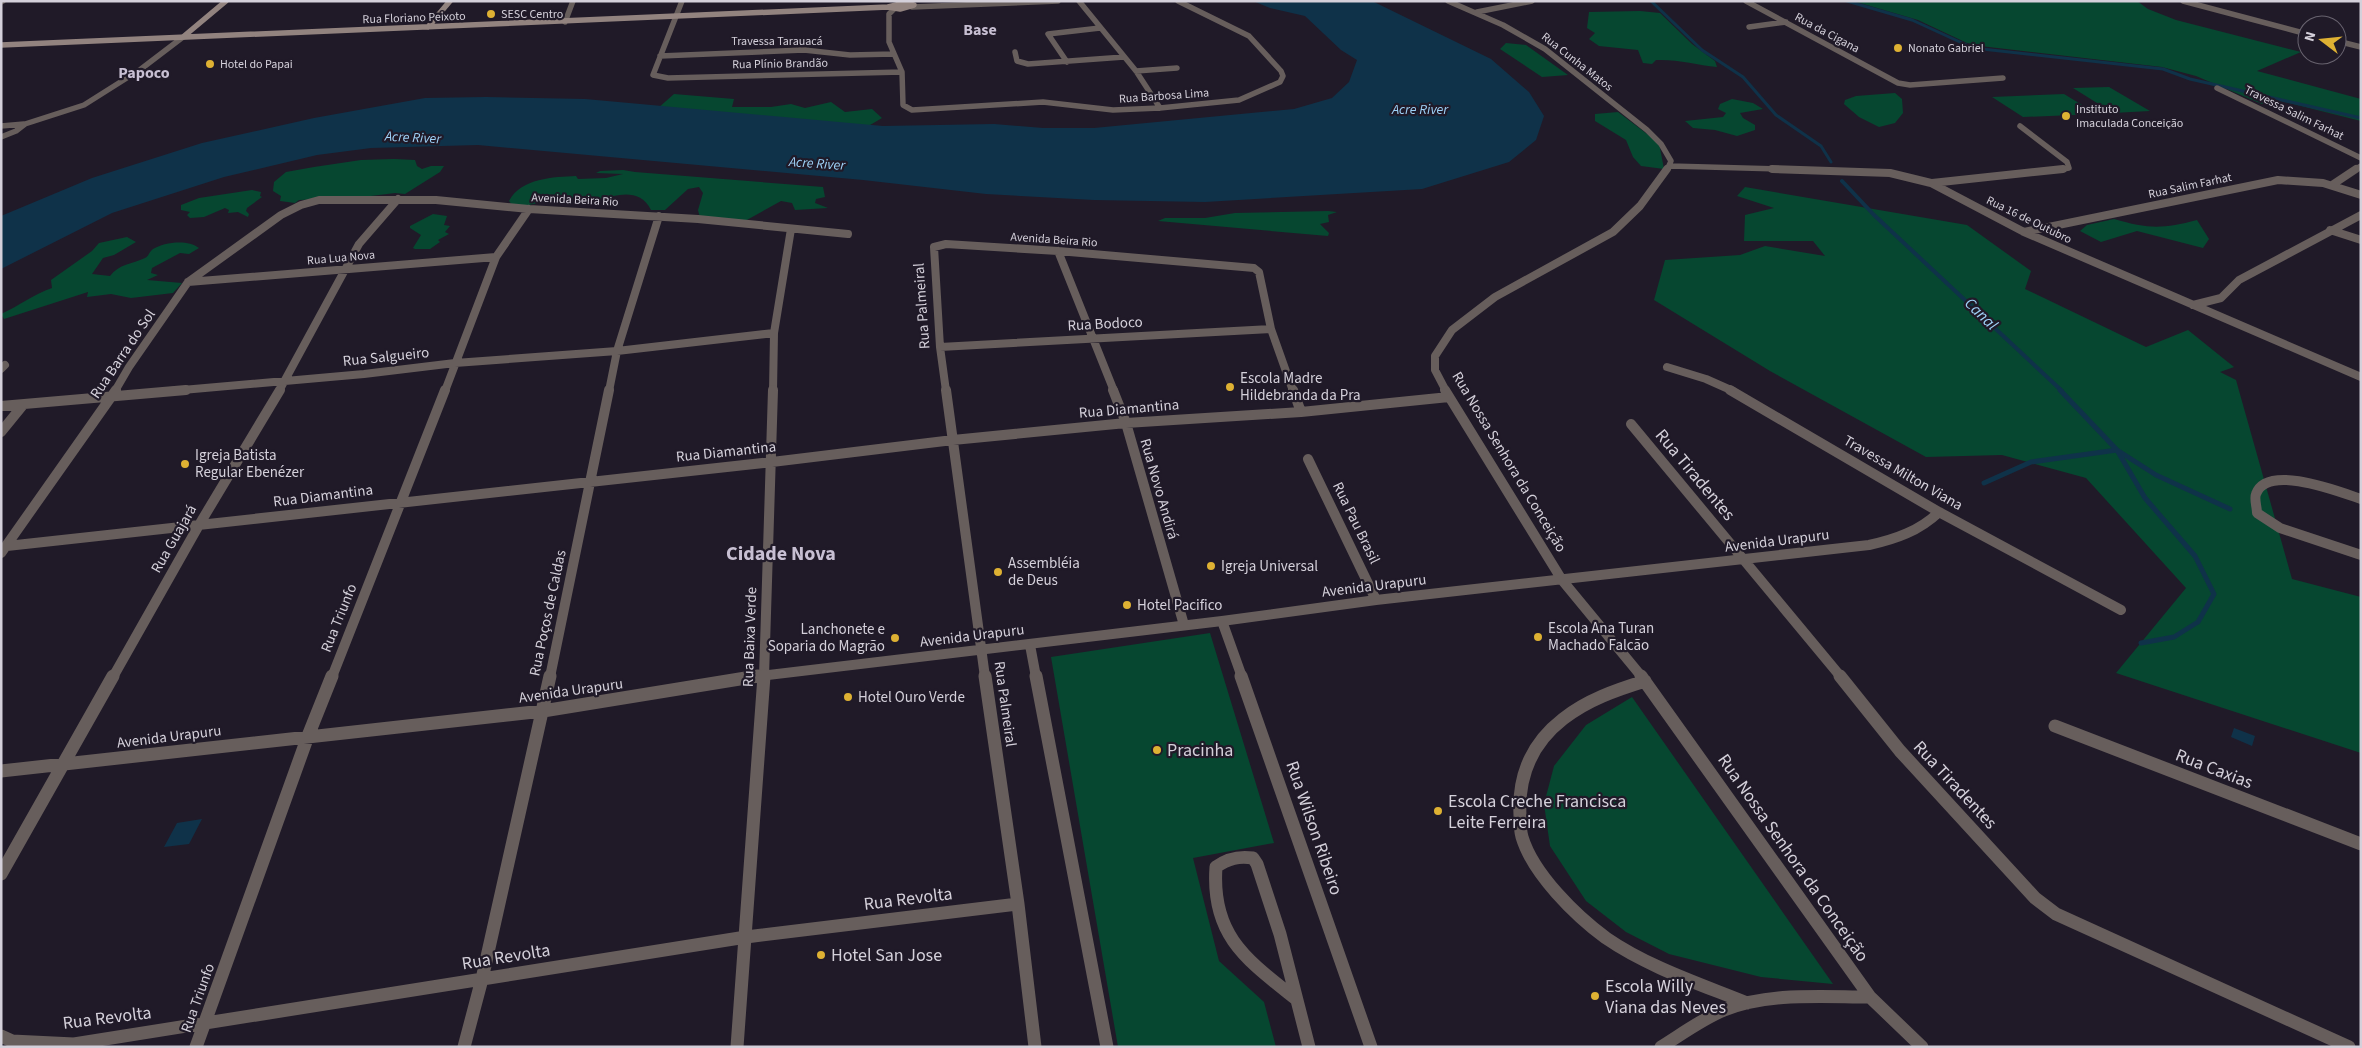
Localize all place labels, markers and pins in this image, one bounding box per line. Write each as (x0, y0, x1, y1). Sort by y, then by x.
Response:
place label: SESC Centro (501, 6, 563, 23)
marker: SESC Centro (485, 8, 497, 20)
place label: Nonato Gabriel (1908, 40, 1984, 57)
marker: Nonato Gabriel (1892, 42, 1904, 54)
place label: Hotel do Papai (220, 56, 293, 73)
marker: Hotel do Papai (204, 58, 216, 70)
place label: Instituto Imaculada Conceição (2076, 101, 2183, 132)
marker: Instituto Imaculada Conceição (2060, 110, 2072, 122)
place label: Escola Madre Hildebranda da Pra (1240, 368, 1361, 406)
marker: Escola Madre Hildebranda da Pra (1224, 381, 1236, 393)
place label: Igreja Batista Regular Ebenézer (195, 445, 305, 483)
marker: Igreja Batista Regular Ebenézer (179, 458, 191, 470)
place label: Assembléia de Deus (1008, 553, 1080, 591)
place label: Igreja Universal (1221, 556, 1318, 577)
marker: Igreja Universal (1205, 560, 1217, 572)
marker: Assembléia de Deus (992, 566, 1004, 578)
place label: Hotel Pacifico (1137, 595, 1222, 616)
marker: Hotel Pacifico (1121, 599, 1133, 611)
place label: Escola Ana Turan Machado Falcão (1548, 618, 1654, 656)
place label: Lanchonete e Soparia do Magrão (768, 619, 885, 657)
marker: Escola Ana Turan Machado Falcão (1532, 631, 1544, 643)
marker: Lanchonete e Soparia do Magrão (889, 632, 901, 644)
place label: Hotel Ouro Verde (858, 687, 965, 708)
marker: Hotel Ouro Verde (842, 691, 854, 703)
place label: Pracinha (1167, 738, 1233, 763)
marker: Pracinha (1151, 744, 1163, 756)
place label: Escola Creche Francisca Leite Ferreira (1448, 789, 1626, 835)
marker: Escola Creche Francisca Leite Ferreira (1432, 805, 1444, 817)
place label: Hotel San Jose (831, 943, 942, 968)
marker: Hotel San Jose (815, 949, 827, 961)
place label: Escola Willy Viana das Neves (1605, 974, 1726, 1020)
marker: Escola Willy Viana das Neves (1589, 990, 1601, 1002)

